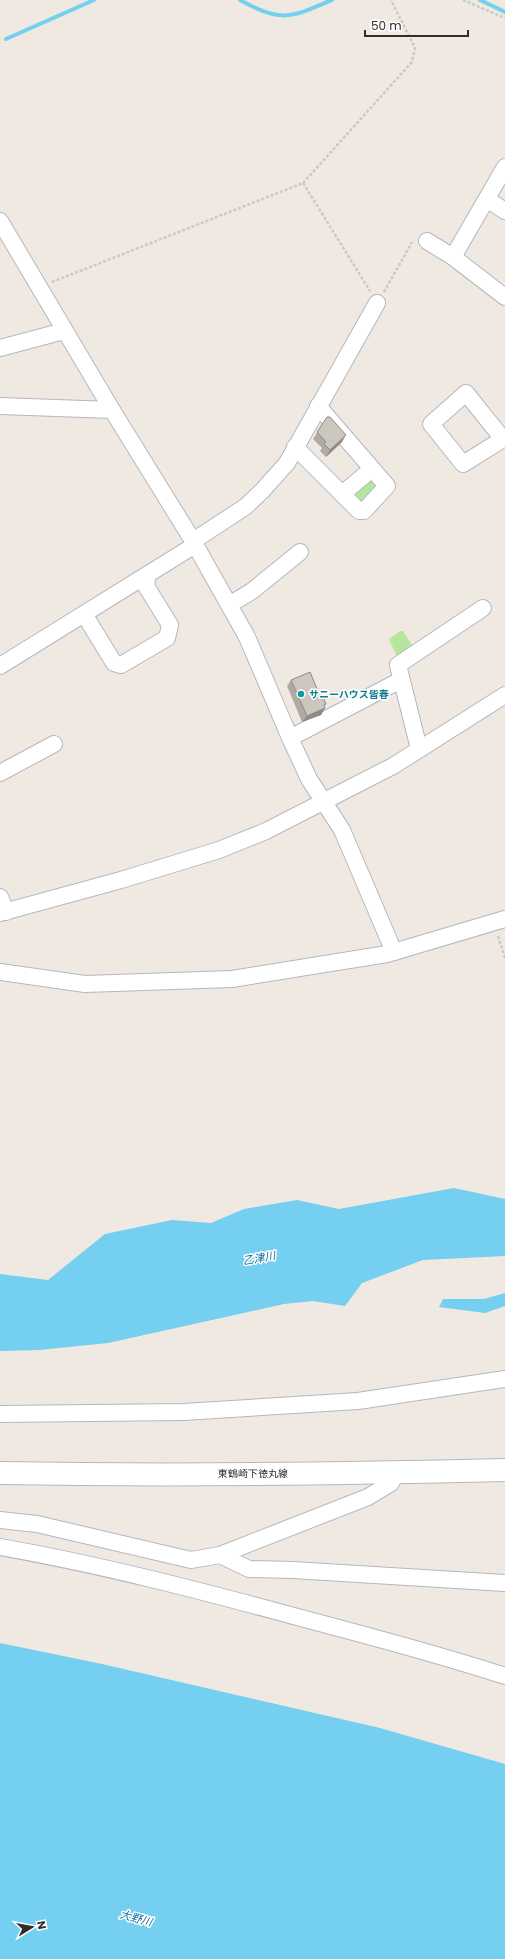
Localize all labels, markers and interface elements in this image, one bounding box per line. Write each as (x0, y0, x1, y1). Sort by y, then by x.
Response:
scale bar (365, 12, 468, 38)
text: 50 m (371, 17, 402, 34)
place label: サニーハウス皆春 (309, 687, 390, 702)
marker: サニーハウス皆春 (296, 689, 306, 699)
water label: 乙津川 (241, 1247, 278, 1269)
street label: 東鶴崎下徳丸線 (218, 1466, 288, 1481)
water label: 大野川 (118, 1906, 155, 1930)
north arrow (12, 1907, 52, 1947)
text: N (33, 1920, 50, 1931)

